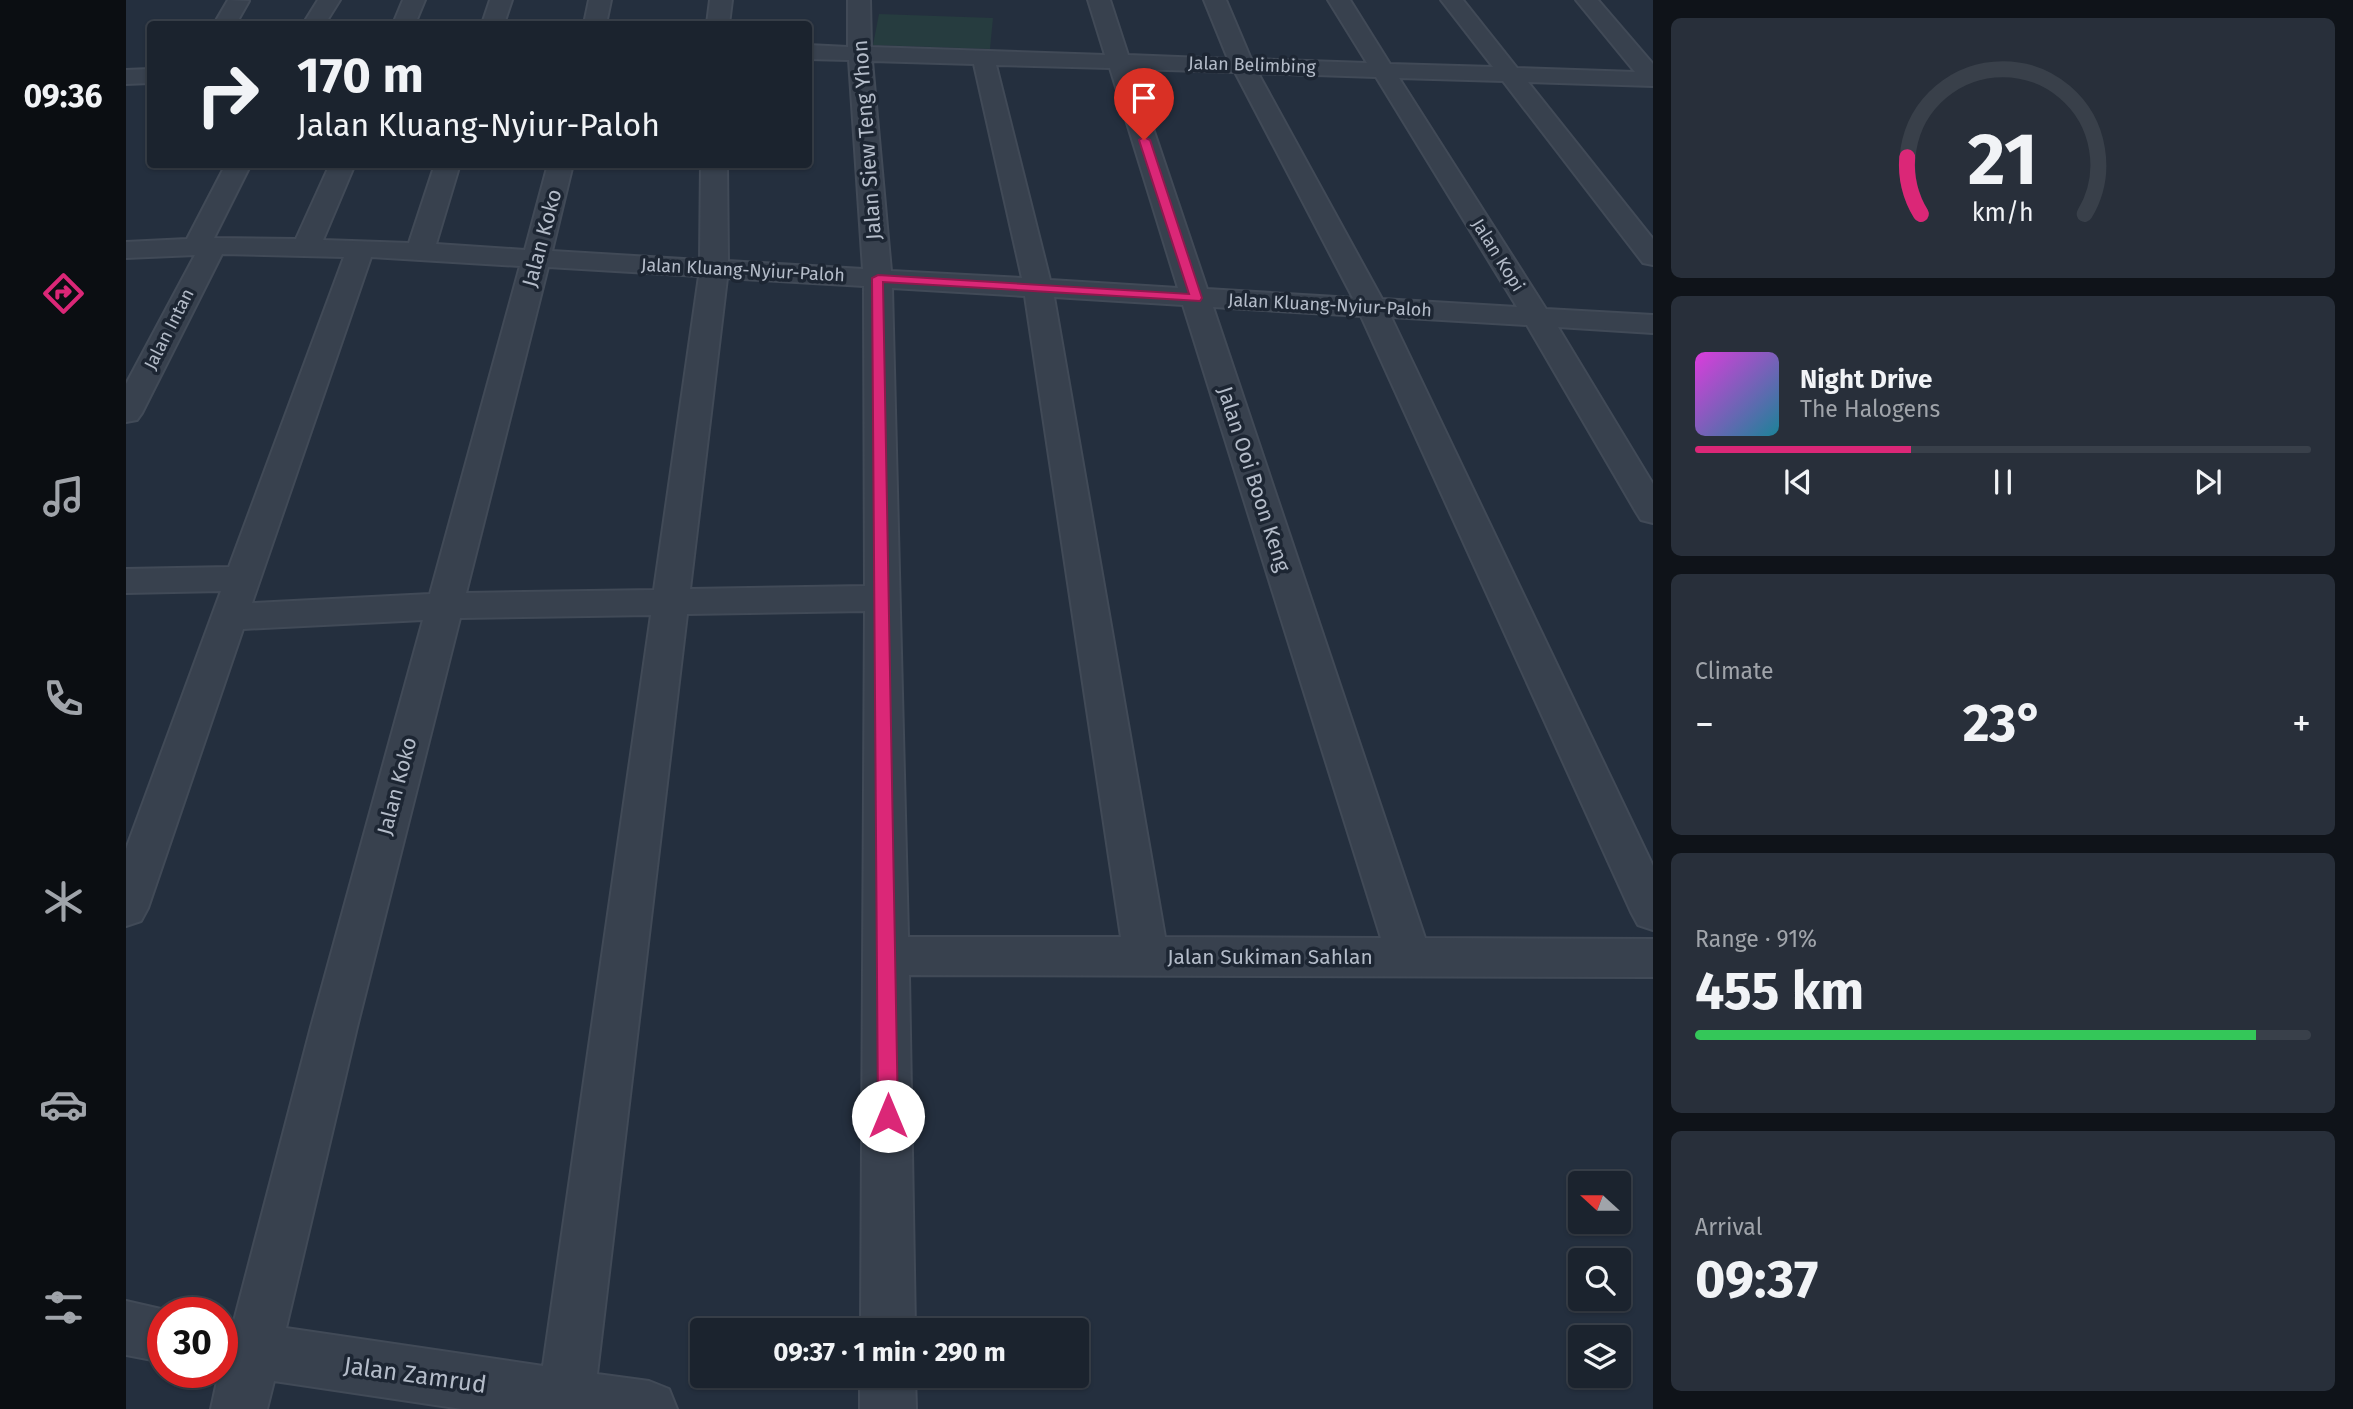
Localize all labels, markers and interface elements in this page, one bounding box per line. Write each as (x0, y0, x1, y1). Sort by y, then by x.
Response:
street label: Jalan Siew Teng Yhon (847, 39, 887, 241)
text: 170 m (297, 46, 424, 105)
icon: right (182, 49, 273, 140)
street label: Jalan Belimbing (1188, 52, 1317, 78)
pin (1114, 68, 1174, 140)
text: 09:36 (23, 77, 103, 115)
icon: arrive (1125, 79, 1163, 117)
text: Jalan Kluang-Nyiur-Paloh (297, 106, 660, 144)
text: 21 (1968, 116, 2038, 203)
street label: Jalan Koko (516, 186, 568, 290)
text: km/h (1972, 198, 2034, 228)
street label: Jalan Kopi (1467, 214, 1529, 296)
street label: Jalan Kluang-Nyiur-Paloh (640, 254, 846, 286)
icon: directions (39, 269, 88, 318)
street label: Jalan Intan (139, 285, 199, 373)
street label: Jalan Kluang-Nyiur-Paloh (1227, 289, 1433, 321)
text: Night Drive (1800, 364, 1932, 395)
street label: Jalan Ooi Boon Keng (1212, 383, 1296, 575)
text: The Halogens (1800, 395, 1940, 423)
icon: previous (1779, 463, 1817, 501)
icon: pause (1984, 463, 2022, 501)
icon: next (2189, 463, 2227, 501)
icon: music (39, 472, 88, 521)
text: Climate (1695, 657, 1774, 685)
icon: phone (39, 674, 88, 723)
text: 23° (1963, 692, 2043, 755)
text: − (1695, 701, 1714, 747)
text: + (2292, 701, 2311, 747)
street label: Jalan Koko (371, 734, 423, 838)
icon: climate (39, 877, 88, 926)
text: Range · 91% (1695, 925, 1817, 953)
street label: Jalan Sukiman Sahlan (1167, 944, 1373, 970)
text: 455 km (1695, 960, 1864, 1023)
position arrow (851, 1079, 925, 1153)
icon: car (39, 1080, 88, 1129)
north arrow (1568, 1171, 1631, 1234)
map controls (1568, 1171, 1631, 1388)
text: Arrival (1695, 1213, 1762, 1241)
button: search (1568, 1248, 1631, 1311)
text: 09:37 (1695, 1248, 1818, 1311)
icon: filters (39, 1283, 88, 1332)
speed limit sign: 30 (147, 1297, 238, 1388)
button: layers (1568, 1325, 1631, 1388)
text: 09:37 · 1 min · 290 m (773, 1337, 1006, 1368)
street label: Jalan Zamrud (342, 1351, 488, 1399)

